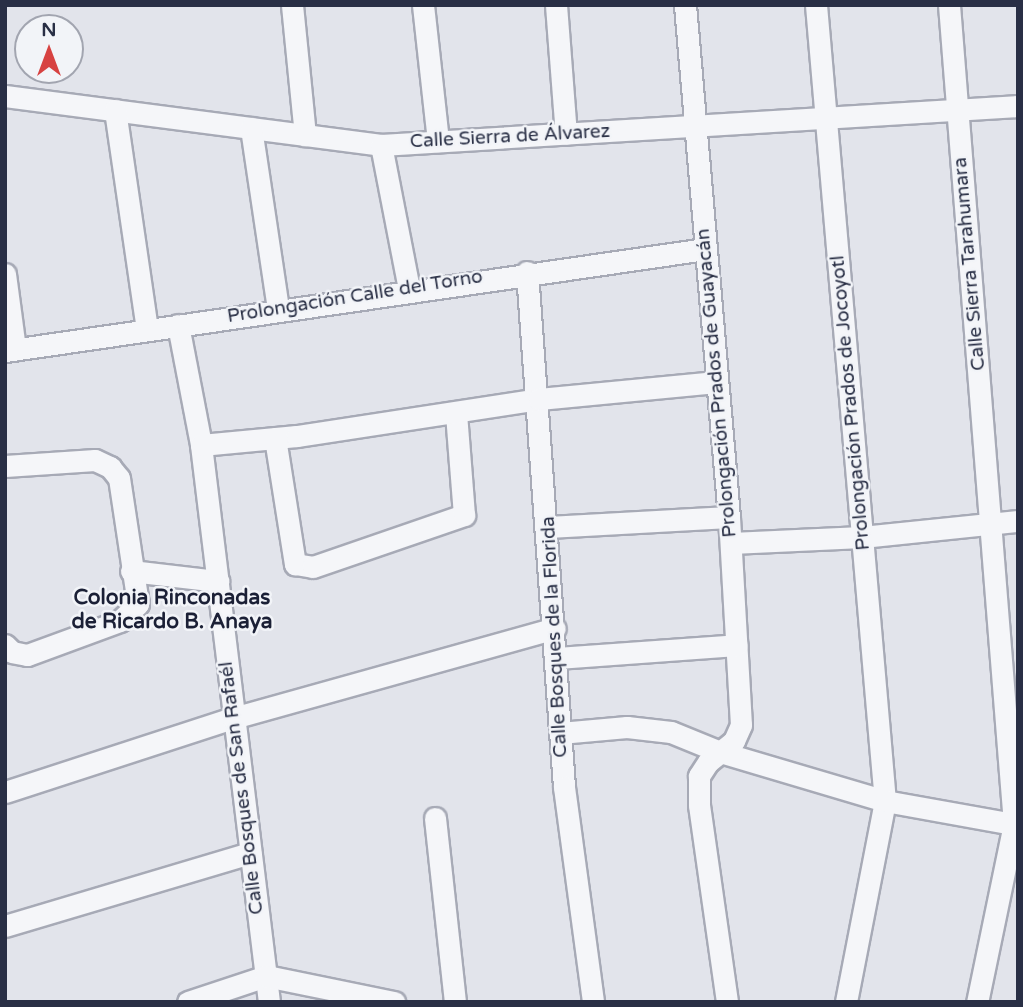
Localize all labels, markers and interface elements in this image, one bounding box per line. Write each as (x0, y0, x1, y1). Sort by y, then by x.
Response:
north arrow (14, 14, 84, 84)
text: N (41, 19, 57, 41)
street label: Calle Sierra de Álvarez (409, 120, 611, 154)
street label: Calle Sierra Tarahumara (949, 156, 991, 372)
street label: Prolongación Prados de Guayacán (692, 228, 742, 538)
street label: Prolongación Prados de Jocoyotl (827, 255, 875, 551)
street label: Prolongación Calle del Torno (226, 266, 484, 328)
street label: Calle Bosques de la Florida (537, 516, 573, 758)
district label: Colonia Rinconadas de Ricardo B. Anaya (71, 585, 273, 635)
street label: Calle Bosques de San Rafaél (215, 660, 269, 916)

